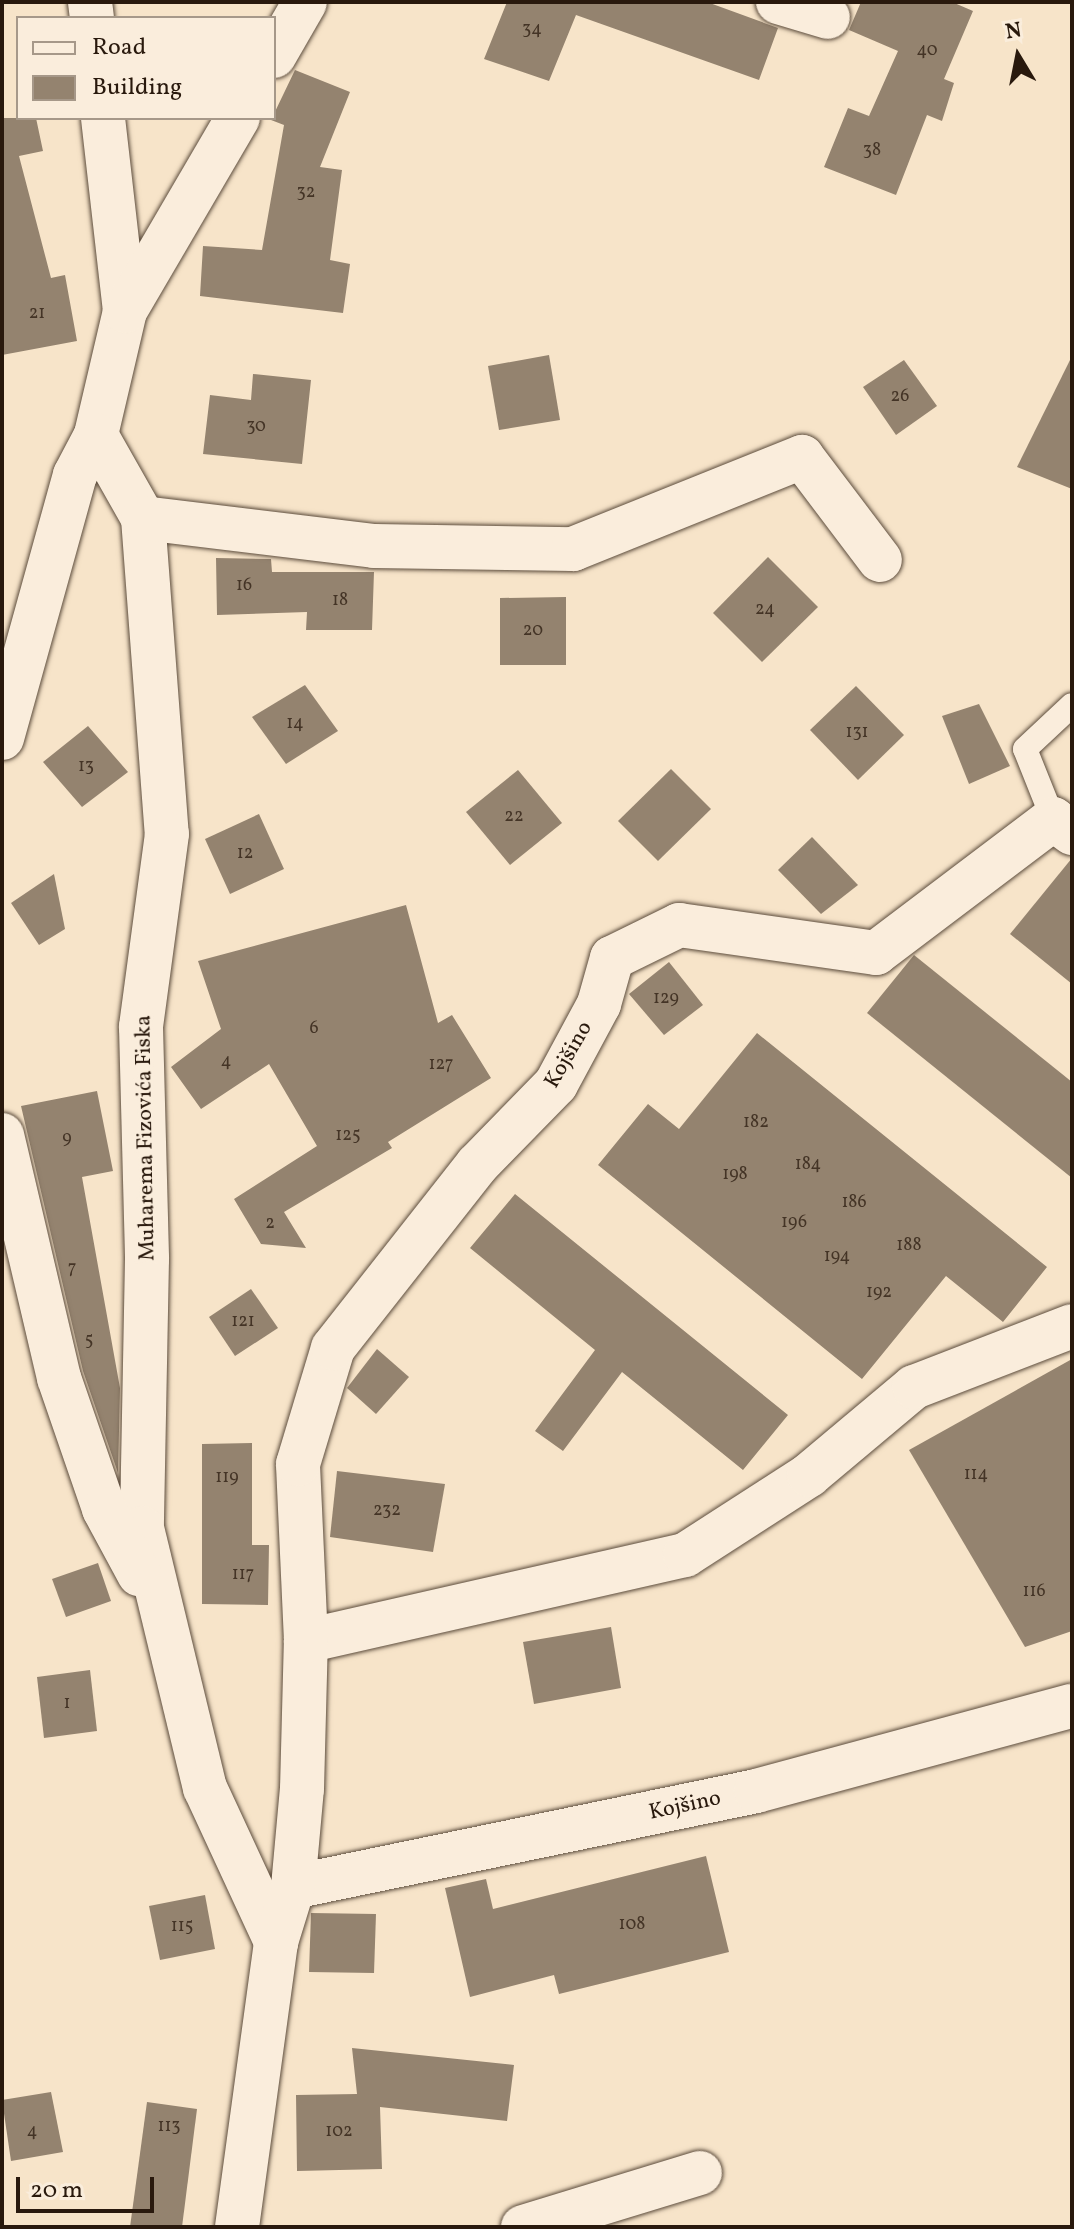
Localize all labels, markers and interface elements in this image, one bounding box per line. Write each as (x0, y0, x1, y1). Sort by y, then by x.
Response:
text: N (1003, 15, 1024, 49)
legend (16, 16, 276, 120)
north arrow (978, 16, 1058, 96)
house number: 34 (522, 19, 542, 41)
text: Road (92, 31, 146, 65)
house number: 40 (916, 40, 938, 62)
text: Building (92, 71, 182, 105)
house number: 38 (863, 140, 881, 162)
house number: 32 (297, 182, 315, 204)
house number: 21 (29, 303, 45, 325)
house number: 26 (891, 386, 909, 408)
house number: 30 (246, 416, 266, 438)
house number: 16 (236, 575, 252, 597)
house number: 18 (332, 590, 348, 612)
house number: 24 (755, 599, 775, 621)
house number: 20 (523, 620, 543, 642)
house number: 14 (286, 713, 304, 735)
house number: 131 (845, 722, 869, 744)
house number: 13 (78, 756, 94, 778)
house number: 22 (504, 806, 524, 828)
house number: 12 (237, 843, 253, 865)
house number: 129 (653, 988, 679, 1010)
street label: Muharema Fizovića Fiska (131, 1015, 161, 1261)
street label: Kojšino (539, 1017, 599, 1093)
house number: 6 (309, 1018, 319, 1040)
house number: 4 (221, 1051, 231, 1073)
house number: 127 (429, 1054, 453, 1076)
house number: 182 (743, 1112, 769, 1134)
house number: 125 (335, 1125, 361, 1147)
house number: 9 (62, 1128, 72, 1150)
house number: 184 (795, 1154, 821, 1176)
house number: 198 (722, 1164, 748, 1186)
house number: 186 (841, 1192, 867, 1214)
house number: 196 (781, 1212, 807, 1234)
house number: 2 (265, 1213, 275, 1235)
house number: 188 (896, 1235, 922, 1257)
house number: 194 (824, 1246, 850, 1268)
house number: 7 (68, 1258, 76, 1280)
house number: 192 (866, 1282, 892, 1304)
house number: 121 (231, 1311, 255, 1333)
house number: 5 (85, 1330, 93, 1352)
house number: 114 (964, 1464, 988, 1486)
house number: 119 (215, 1467, 239, 1489)
house number: 232 (373, 1500, 401, 1522)
house number: 117 (232, 1564, 254, 1586)
house number: 116 (1022, 1581, 1046, 1603)
house number: 1 (64, 1693, 70, 1715)
street label: Kojšino (647, 1786, 723, 1826)
house number: 108 (619, 1914, 645, 1936)
house number: 115 (171, 1916, 193, 1938)
house number: 113 (157, 2116, 181, 2138)
house number: 4 (27, 2121, 37, 2143)
house number: 102 (325, 2121, 353, 2143)
scale bar (20, 2161, 158, 2211)
text: 20 m (30, 2174, 83, 2208)

